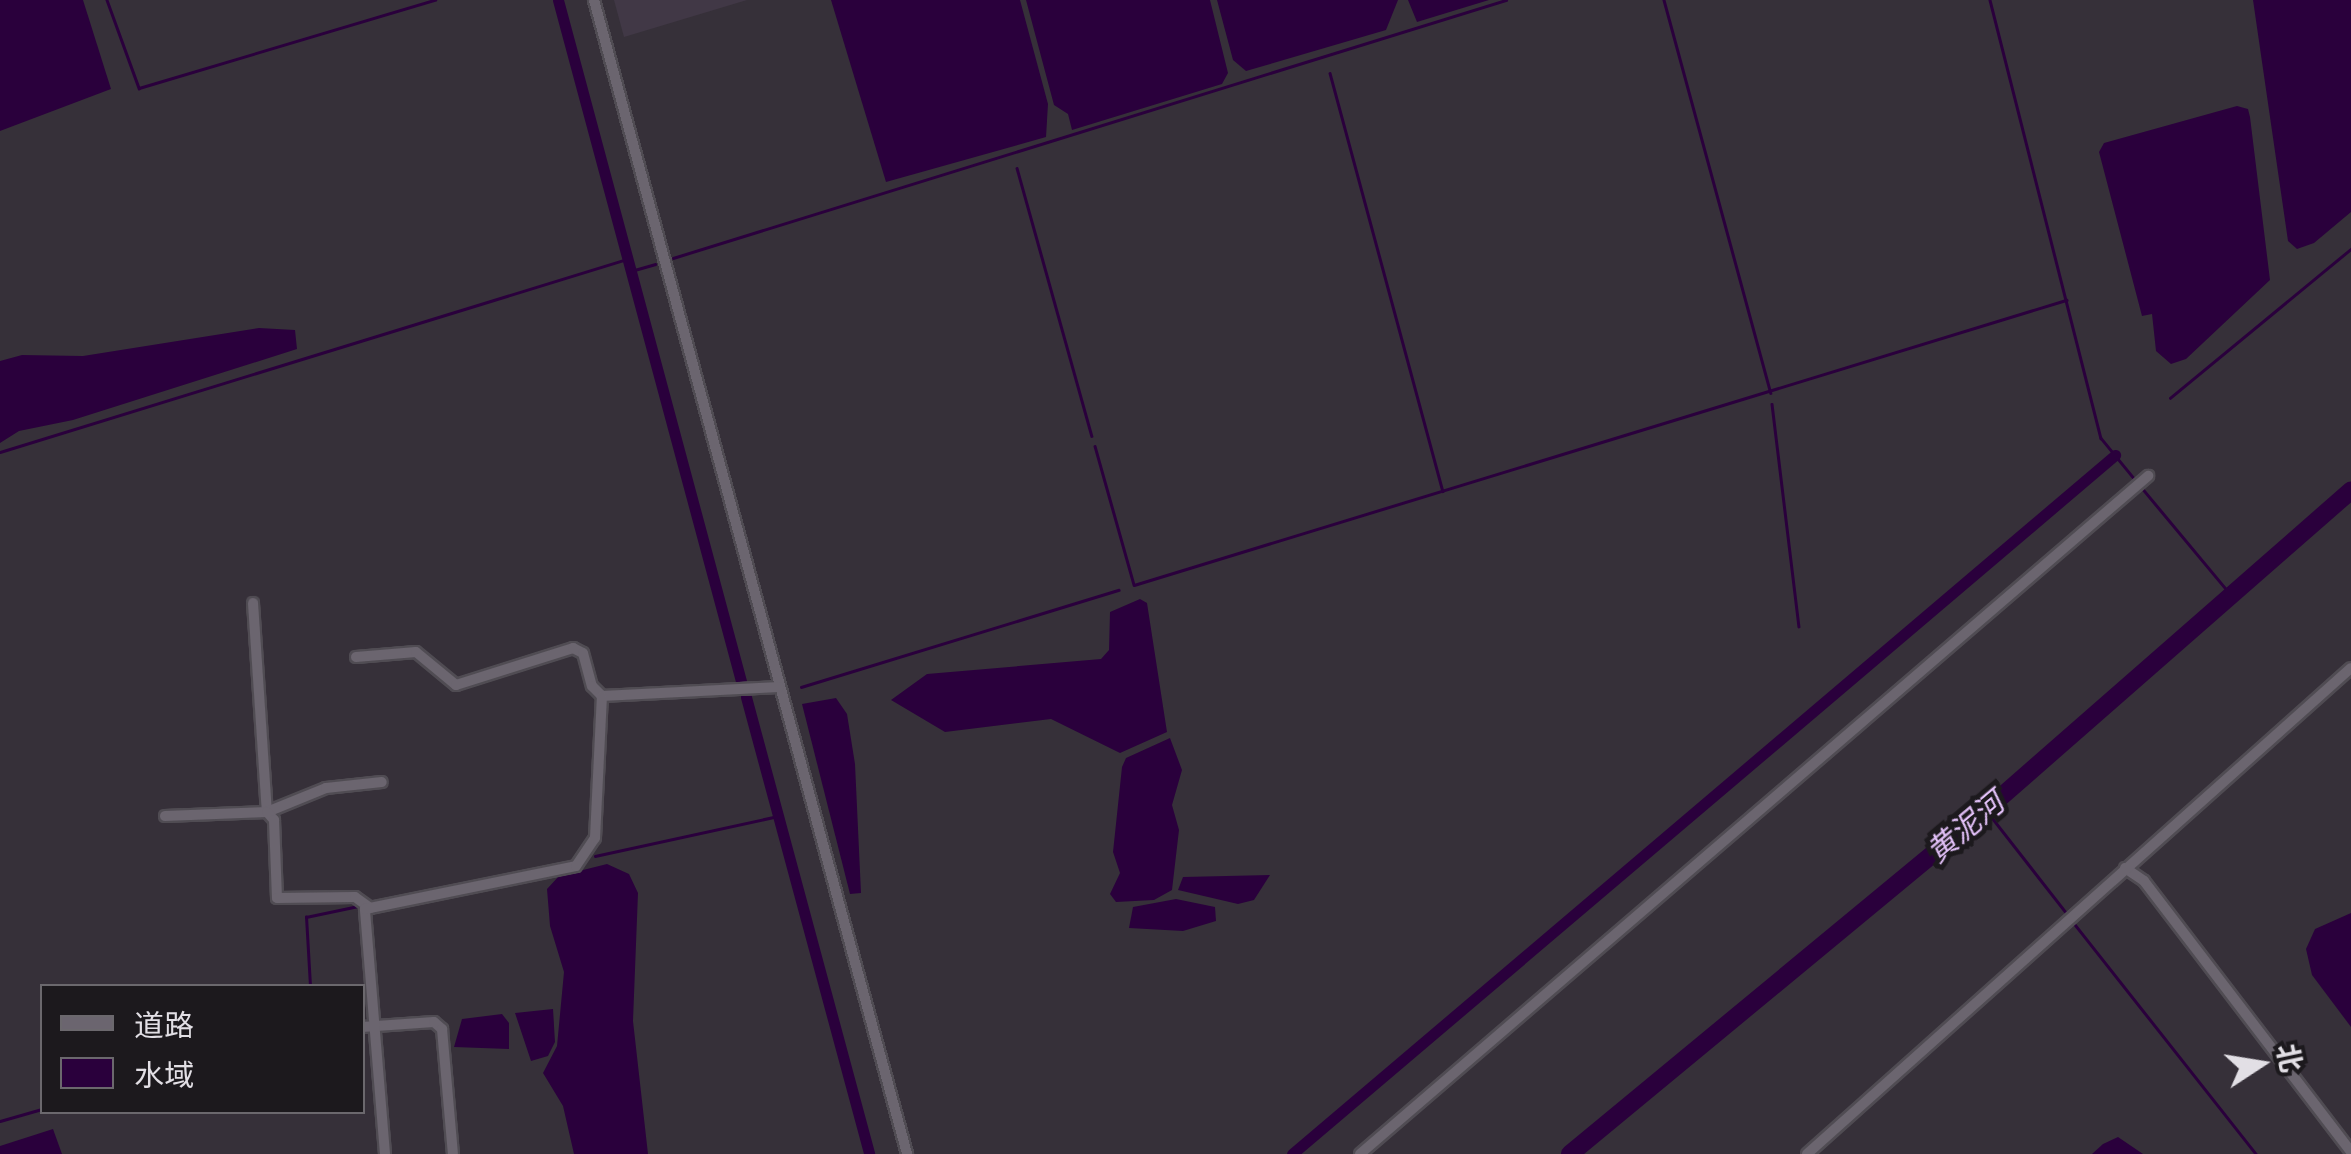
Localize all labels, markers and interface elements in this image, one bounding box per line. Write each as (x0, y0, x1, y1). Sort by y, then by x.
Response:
water label: 黄泥河 (1919, 784, 2011, 870)
legend (40, 984, 365, 1114)
text: 道路 (134, 1004, 194, 1045)
north arrow (2211, 1014, 2311, 1114)
text: 北 (2269, 1040, 2312, 1075)
text: 水域 (134, 1054, 194, 1095)

